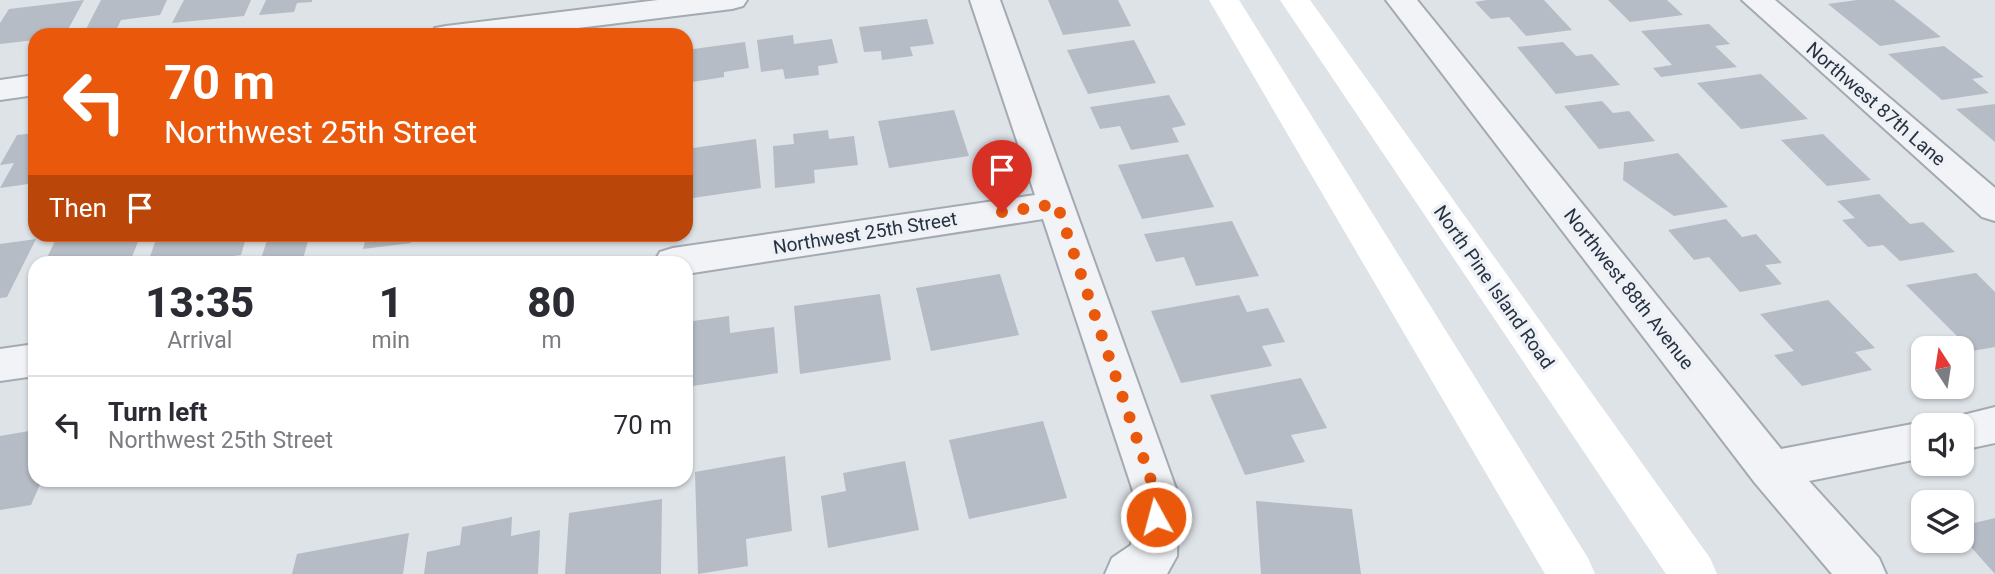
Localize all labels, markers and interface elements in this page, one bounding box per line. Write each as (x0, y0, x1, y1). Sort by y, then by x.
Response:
street label: Northwest 87th Lane (1802, 37, 1950, 171)
text: 70 m (164, 54, 275, 111)
icon: left (49, 56, 140, 147)
text: Northwest 25th Street (164, 113, 477, 151)
pin (972, 140, 1032, 212)
icon: arrive (983, 151, 1021, 189)
icon: arrive (121, 189, 159, 227)
text: Then (49, 193, 107, 223)
street label: North Pine Island Road (1429, 201, 1559, 373)
street label: Northwest 88th Avenue (1559, 204, 1699, 374)
street label: Northwest 25th Street (771, 207, 959, 259)
text: 13:35 (145, 278, 254, 327)
text: 1 (379, 278, 403, 327)
text: 80 (527, 278, 576, 327)
text: Arrival (167, 327, 232, 354)
text: min (372, 327, 410, 354)
text: m (541, 327, 562, 354)
north arrow (1911, 336, 1974, 399)
map controls (1911, 336, 1974, 553)
text: Turn left (108, 397, 207, 427)
icon: left (49, 406, 87, 444)
text: 70 m (614, 410, 672, 440)
button: sound (1911, 413, 1974, 476)
text: Northwest 25th Street (108, 427, 333, 454)
position arrow (1119, 480, 1193, 554)
button: layers (1911, 490, 1974, 553)

